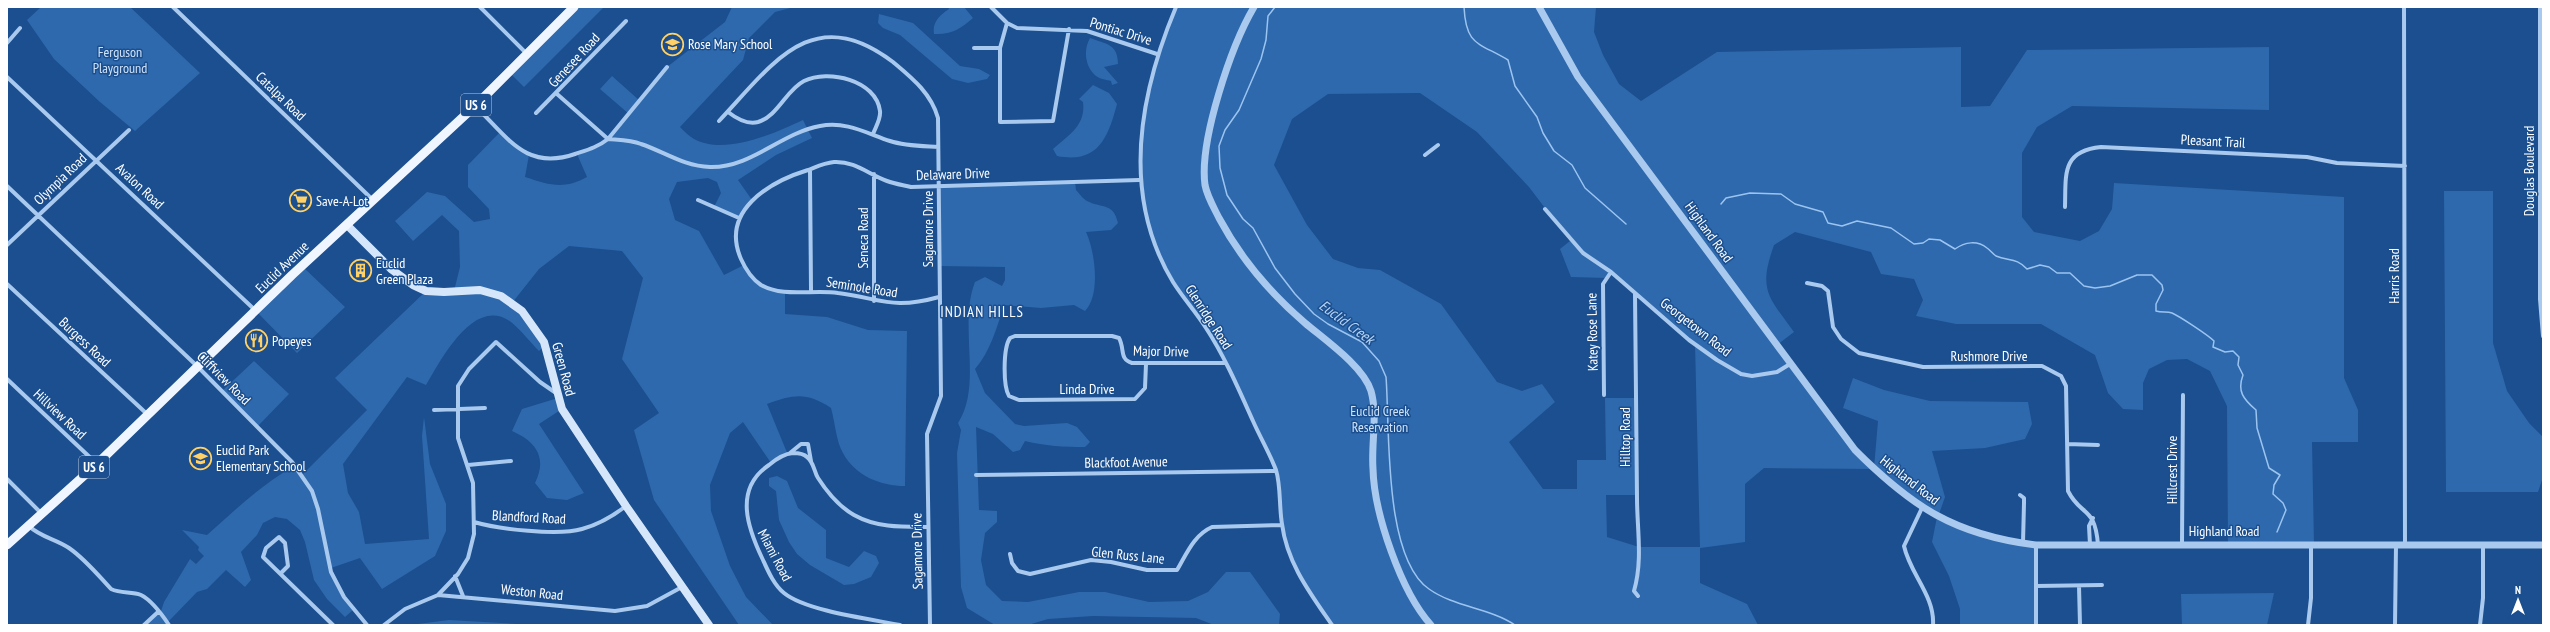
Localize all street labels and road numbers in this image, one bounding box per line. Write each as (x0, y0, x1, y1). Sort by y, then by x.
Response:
street label: Pontiac Drive (1088, 13, 1154, 49)
street label: Genesee Road (544, 29, 604, 91)
street label: Catalpa Road (252, 68, 310, 124)
road number: US 6 (461, 94, 491, 116)
street label: Douglas Boulevard (2520, 126, 2538, 216)
street label: Pleasant Trail (2180, 130, 2247, 152)
street label: Olympia Road (30, 149, 90, 209)
street label: Avalon Road (112, 159, 168, 213)
street label: Delaware Drive (916, 164, 990, 184)
street label: Sagamore Drive (919, 191, 937, 267)
street label: Highland Road (1681, 198, 1737, 266)
street label: Seneca Road (854, 207, 872, 269)
street label: Euclid Avenue (251, 237, 313, 297)
street label: Harris Road (2385, 248, 2403, 304)
street label: Seminole Road (825, 272, 899, 302)
street label: Glenridge Road (1181, 281, 1237, 353)
street label: Katey Rose Lane (1582, 293, 1602, 371)
street label: Georgetown Road (1657, 294, 1735, 360)
street label: Burgess Road (55, 313, 115, 371)
street label: Green Road (548, 340, 580, 398)
street label: Major Drive (1133, 342, 1189, 360)
street label: Cliffview Road (193, 347, 255, 409)
street label: Rushmore Drive (1951, 347, 2028, 365)
street label: Linda Drive (1059, 380, 1115, 398)
street label: Hillview Road (30, 385, 90, 443)
street label: Hilltop Road (1616, 407, 1634, 467)
street label: Hillcrest Drive (2163, 435, 2181, 504)
street label: Highland Road (1877, 451, 1943, 509)
street label: Blackfoot Avenue (1084, 452, 1168, 472)
road number: US 6 (79, 456, 109, 478)
street label: Blandford Road (492, 506, 566, 528)
street label: Sagamore Drive (907, 512, 927, 589)
street label: Highland Road (2189, 522, 2259, 540)
street label: Miami Road (754, 526, 796, 584)
street label: Glen Russ Lane (1091, 542, 1166, 568)
street label: Weston Road (500, 580, 564, 604)

